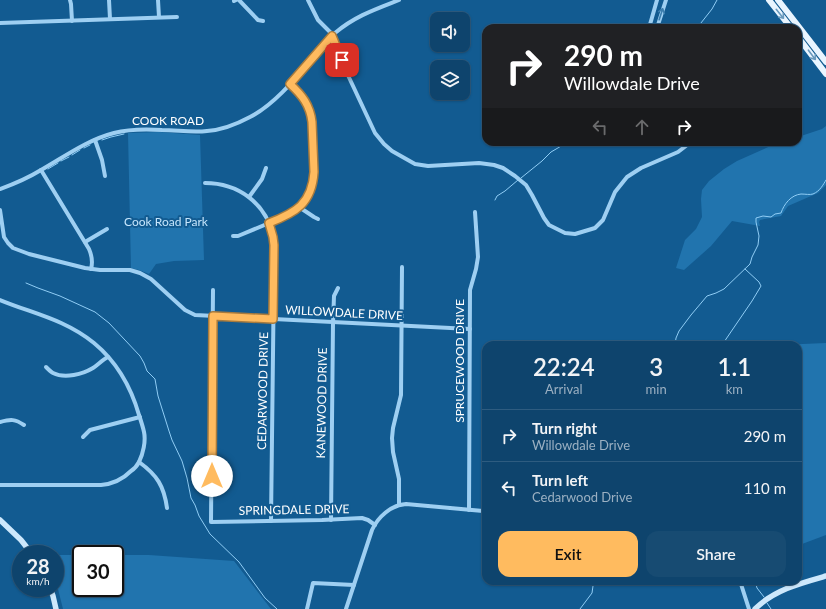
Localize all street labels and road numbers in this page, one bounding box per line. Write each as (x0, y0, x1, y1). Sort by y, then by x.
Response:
street label: COOK ROAD (132, 113, 204, 128)
street label: SPRUCEWOOD DRIVE (452, 299, 467, 423)
street label: WILLOWDALE DRIVE (285, 302, 403, 323)
street label: CEDARWOOD DRIVE (254, 332, 271, 450)
street label: KANEWOOD DRIVE (313, 347, 330, 459)
street label: SPRINGDALE DRIVE (238, 501, 350, 518)

